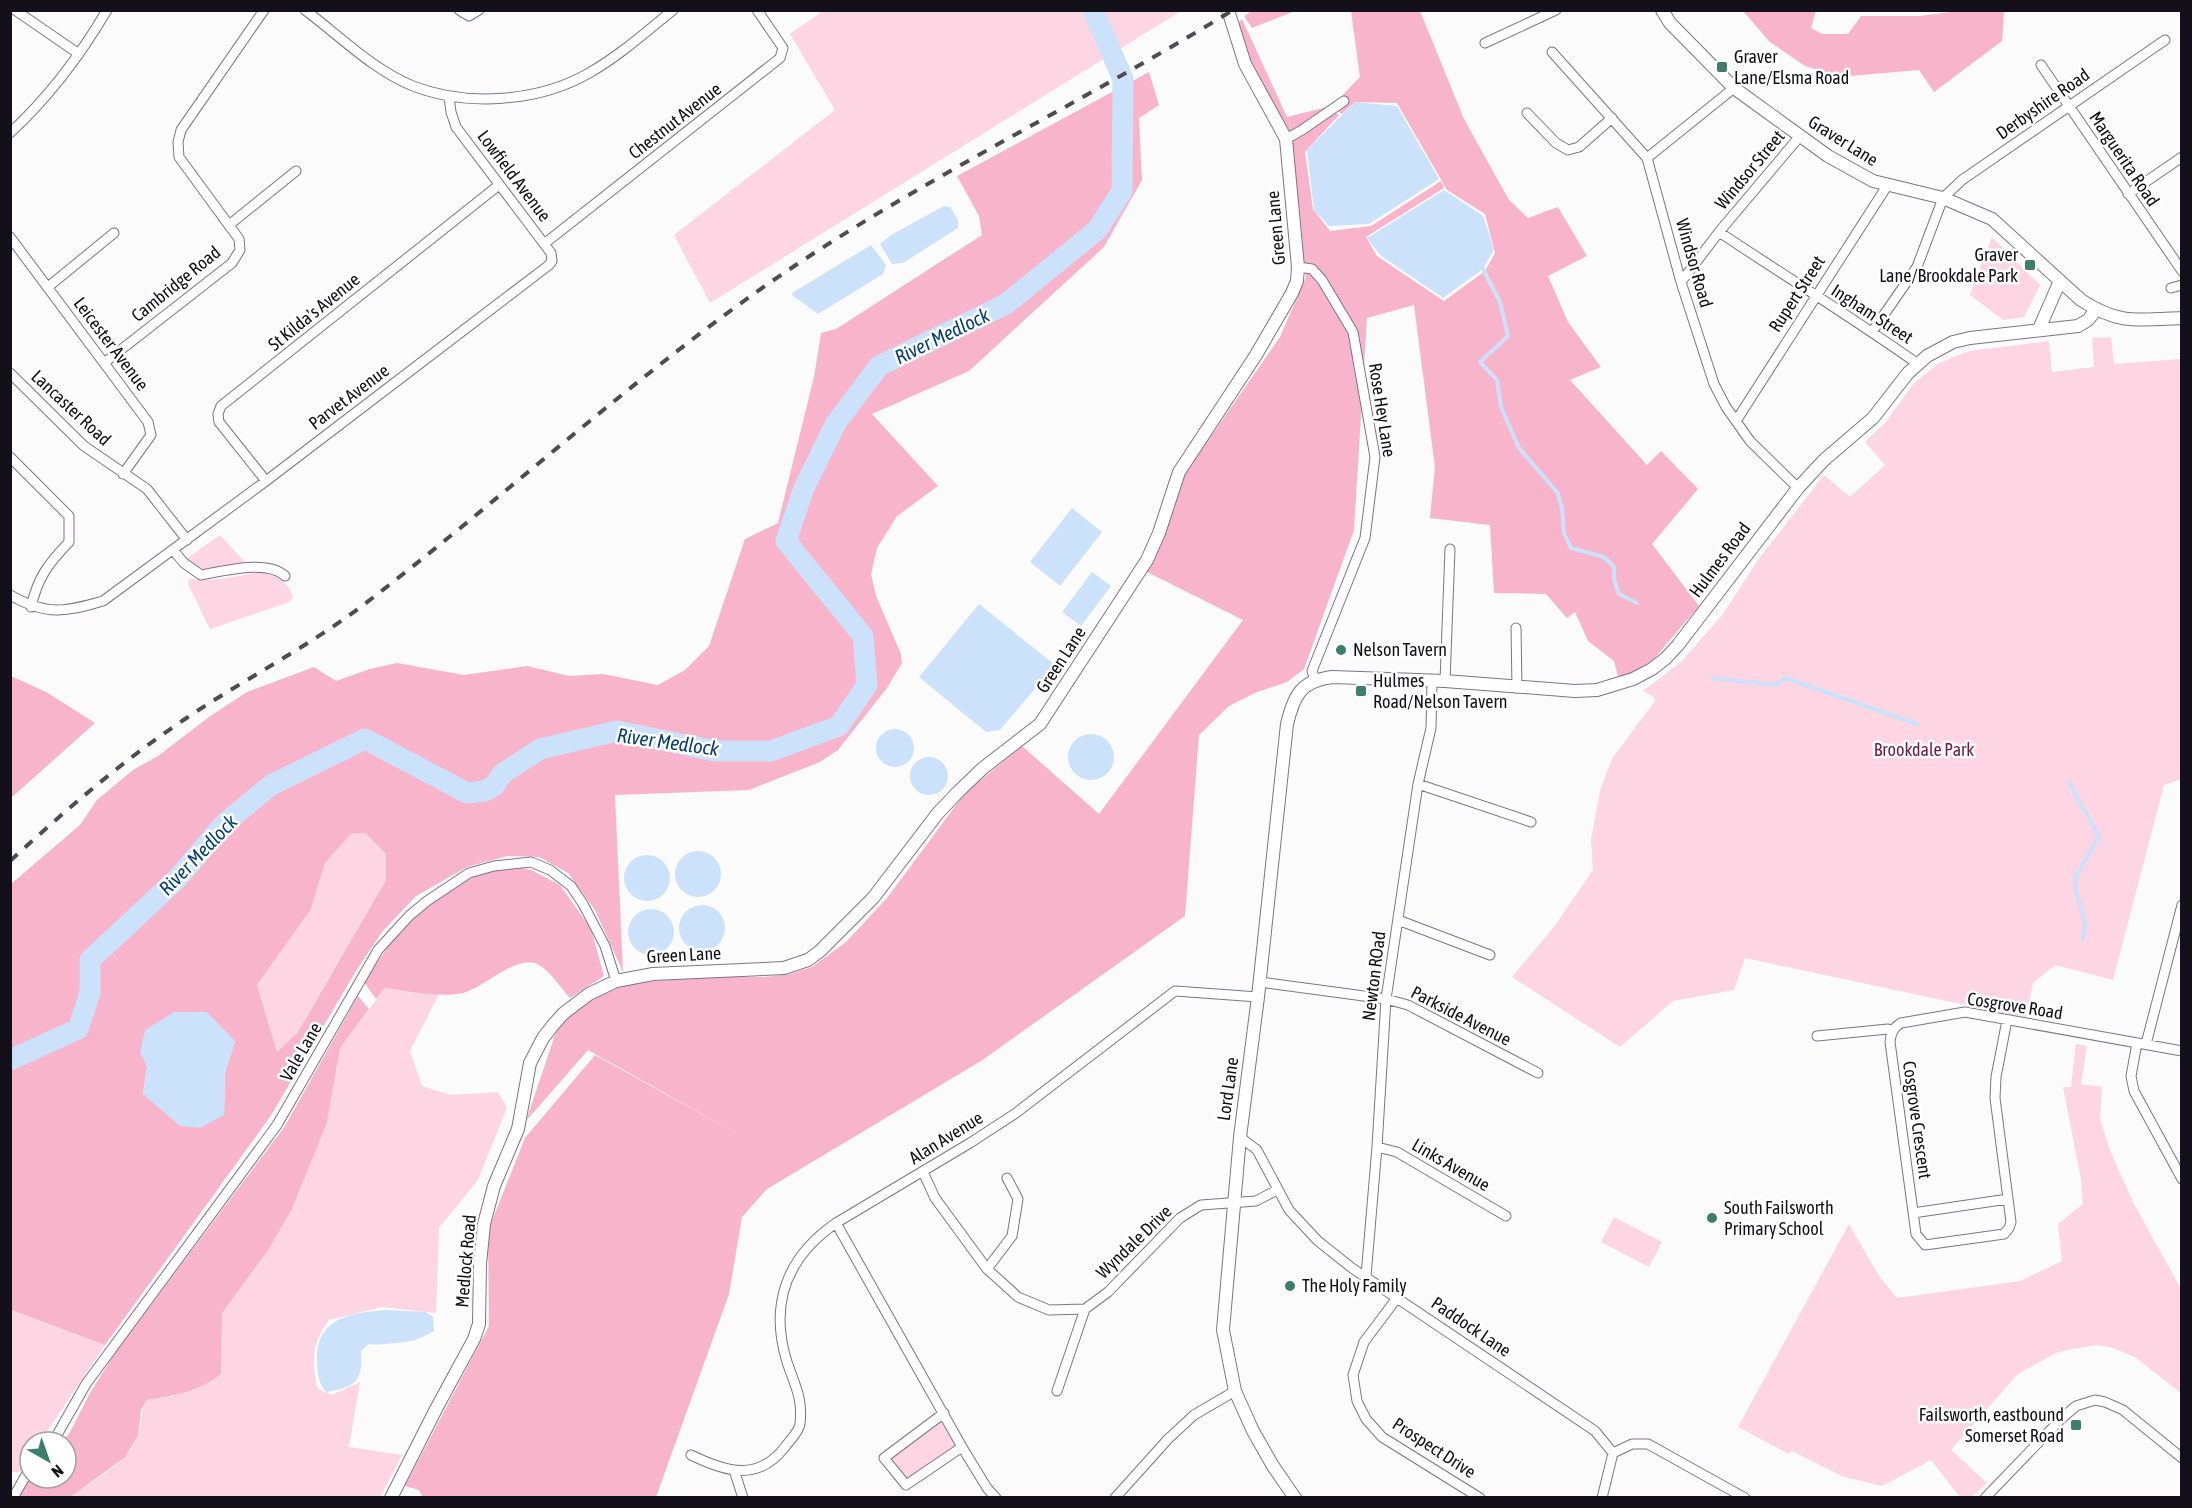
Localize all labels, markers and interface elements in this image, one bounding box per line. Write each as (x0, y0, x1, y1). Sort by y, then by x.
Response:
place label: Graver Lane/Elsma Road (1734, 46, 1849, 88)
marker: Graver Lane/Elsma Road (1715, 60, 1729, 74)
street label: Derbyshire Road (1992, 64, 2093, 143)
street label: Chestnut Avenue (624, 78, 725, 163)
street label: Marguerita Road (2085, 107, 2164, 210)
street label: Graver Lane (1805, 111, 1882, 170)
street label: Lowfield Avenue (473, 126, 555, 225)
street label: Windsor Street (1711, 126, 1789, 213)
street label: Green Lane (1262, 190, 1289, 266)
street label: Windsor Road (1672, 216, 1717, 310)
street label: Cambridge Road (127, 241, 224, 326)
place label: Graver Lane/Brookdale Park (1879, 244, 2019, 286)
street label: Rupert Street (1764, 252, 1829, 336)
marker: Graver Lane/Brookdale Park (2023, 258, 2037, 272)
street label: St Kilda's Avenue (264, 268, 364, 355)
street label: Ingham Street (1828, 279, 1917, 348)
street label: Leicester Avenue (70, 293, 153, 394)
water label: River Medlock (891, 303, 993, 368)
street label: Parvet Avenue (304, 360, 393, 434)
street label: Rose Hey Lane (1365, 361, 1400, 458)
street label: Lancaster Road (27, 366, 115, 450)
street label: Hulmes Road (1685, 518, 1755, 601)
street label: Green Lane (1031, 623, 1090, 697)
place label: Nelson Tavern (1353, 639, 1447, 660)
marker: Nelson Tavern (1334, 643, 1348, 657)
place label: Hulmes Road/Nelson Tavern (1373, 670, 1507, 712)
marker: Hulmes Road/Nelson Tavern (1354, 684, 1368, 698)
water label: River Medlock (616, 723, 721, 760)
park label: Brookdale Park (1874, 739, 1974, 760)
water label: River Medlock (154, 810, 242, 900)
street label: Newton ROad (1358, 930, 1389, 1022)
street label: Green Lane (646, 942, 722, 967)
street label: Parkside Avenue (1408, 981, 1515, 1050)
street label: Cosgrove Road (1966, 988, 2064, 1023)
street label: Vale Lane (275, 1019, 326, 1085)
street label: Lord Lane (1213, 1056, 1242, 1122)
street label: Cosgrove Crescent (1899, 1060, 1936, 1180)
street label: Alan Avenue (905, 1107, 986, 1168)
street label: Links Avenue (1409, 1134, 1494, 1195)
place label: South Failsworth Primary School (1724, 1197, 1834, 1239)
street label: Wyndale Drive (1092, 1201, 1176, 1283)
marker: South Failsworth Primary School (1705, 1211, 1719, 1225)
street label: Medlock Road (451, 1214, 480, 1308)
place label: The Holy Family (1302, 1275, 1407, 1296)
marker: The Holy Family (1283, 1279, 1297, 1293)
street label: Paddock Lane (1427, 1292, 1515, 1361)
place label: Failsworth, eastbound Somerset Road (1919, 1404, 2064, 1446)
street label: Prospect Drive (1389, 1413, 1480, 1482)
marker: Failsworth, eastbound Somerset Road (2069, 1418, 2083, 1432)
north arrow (18, 1430, 78, 1490)
text: N (48, 1462, 67, 1481)

